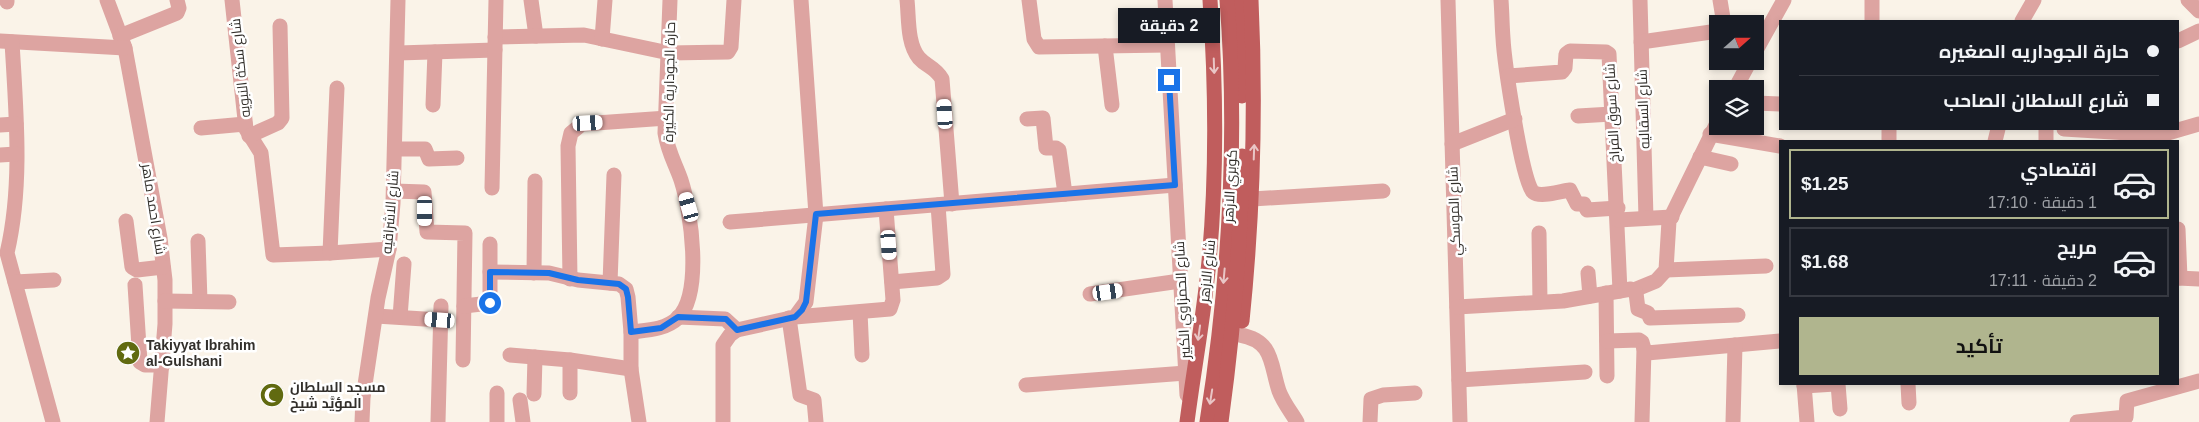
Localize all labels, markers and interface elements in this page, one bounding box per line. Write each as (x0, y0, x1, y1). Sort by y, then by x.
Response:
callout: 2 دقيقة (1118, 8, 1220, 42)
north arrow (1709, 15, 1764, 70)
map controls (1709, 15, 1764, 135)
text: 2 دقيقة (1140, 17, 1198, 34)
street label: شارع سكة النبويه (227, 18, 254, 118)
street label: حارة الجودارية الكبيرة (660, 22, 678, 142)
text: حارة الجوداريه الصغيره (1939, 41, 2129, 62)
one-way arrow (1209, 58, 1219, 74)
street label: شارع سوق الفراخ (1601, 63, 1624, 163)
route end (1158, 69, 1180, 91)
street label: شارع السقاليه (1634, 69, 1653, 149)
button: layers (1709, 80, 1764, 135)
text: شارع السلطان الصاحب (1943, 90, 2129, 111)
car (936, 99, 953, 129)
car (572, 115, 603, 131)
one-way arrow (1249, 144, 1259, 160)
street label: كوبري الازهر (1220, 149, 1244, 224)
text: اقتصادي (2021, 159, 2097, 180)
street label: شارع احمد ماهر (138, 161, 169, 256)
icon: car (2112, 162, 2157, 207)
street label: شارع الموسكي (1444, 166, 1468, 256)
street label: شارع الاشراقيه (378, 170, 403, 255)
text: $1.25 (1801, 173, 1849, 194)
car (677, 191, 700, 223)
text: 1 دقيقة · 17:10 (1988, 194, 2097, 211)
car (417, 196, 432, 226)
car (880, 230, 897, 260)
text: مريح (2057, 237, 2097, 258)
street label: شارع الازهر (1196, 239, 1219, 304)
icon: car (2112, 240, 2157, 285)
street label: شارع الحمزاوي الكبير (1171, 241, 1197, 360)
text: $1.68 (1801, 251, 1849, 272)
one-way arrow (1219, 267, 1229, 283)
text: 2 دقيقة · 17:11 (1989, 272, 2097, 289)
car (1092, 282, 1123, 302)
route start (479, 292, 501, 314)
car (424, 311, 455, 329)
button: تأكيد (1799, 317, 2159, 375)
one-way arrow (1194, 324, 1204, 340)
place label: Takiyyat Ibrahim al-Gulshani (146, 337, 255, 369)
place icon: Takiyyat Ibrahim al-Gulshani (115, 340, 141, 366)
place label: مسجد السلطان المؤيَّد شيخ (290, 379, 386, 413)
mosque icon: مسجد السلطان المؤيَّد شيخ (259, 382, 285, 408)
one-way arrow (1206, 389, 1216, 405)

